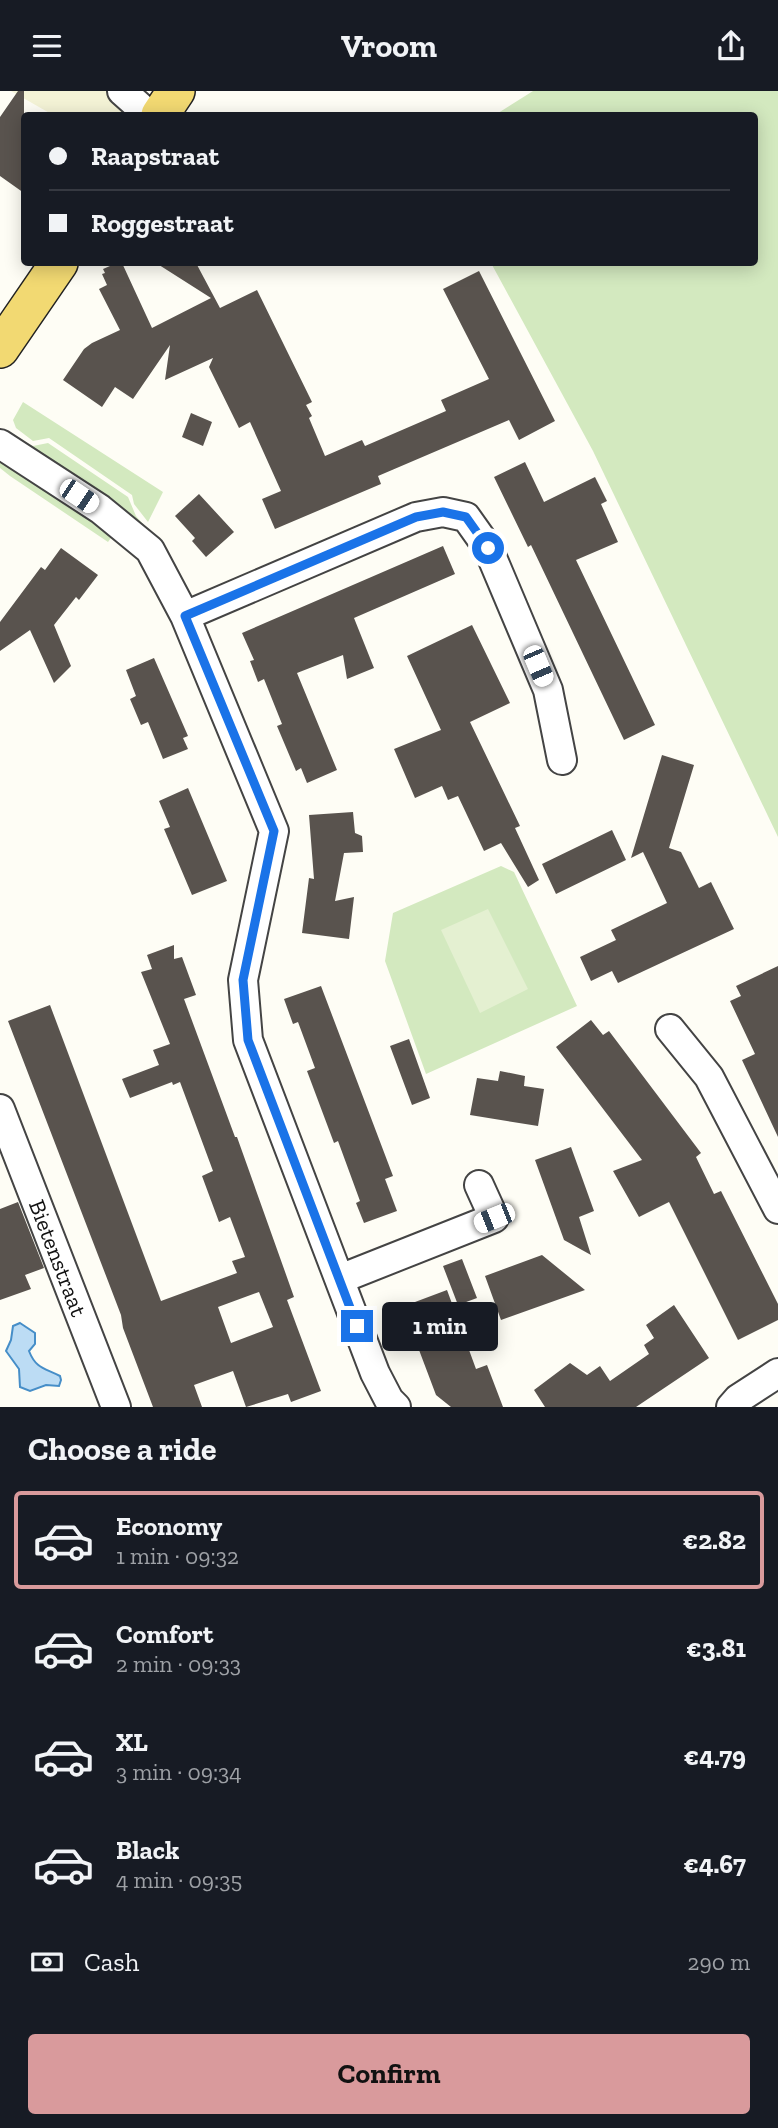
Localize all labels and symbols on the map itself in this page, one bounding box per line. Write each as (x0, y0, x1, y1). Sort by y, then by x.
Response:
car (56, 476, 103, 516)
route start (472, 532, 504, 564)
car (521, 643, 556, 689)
street label: Bietenstraat (23, 1196, 93, 1321)
car (471, 1200, 518, 1236)
callout: 1 min (382, 1301, 497, 1351)
route end (341, 1310, 373, 1342)

